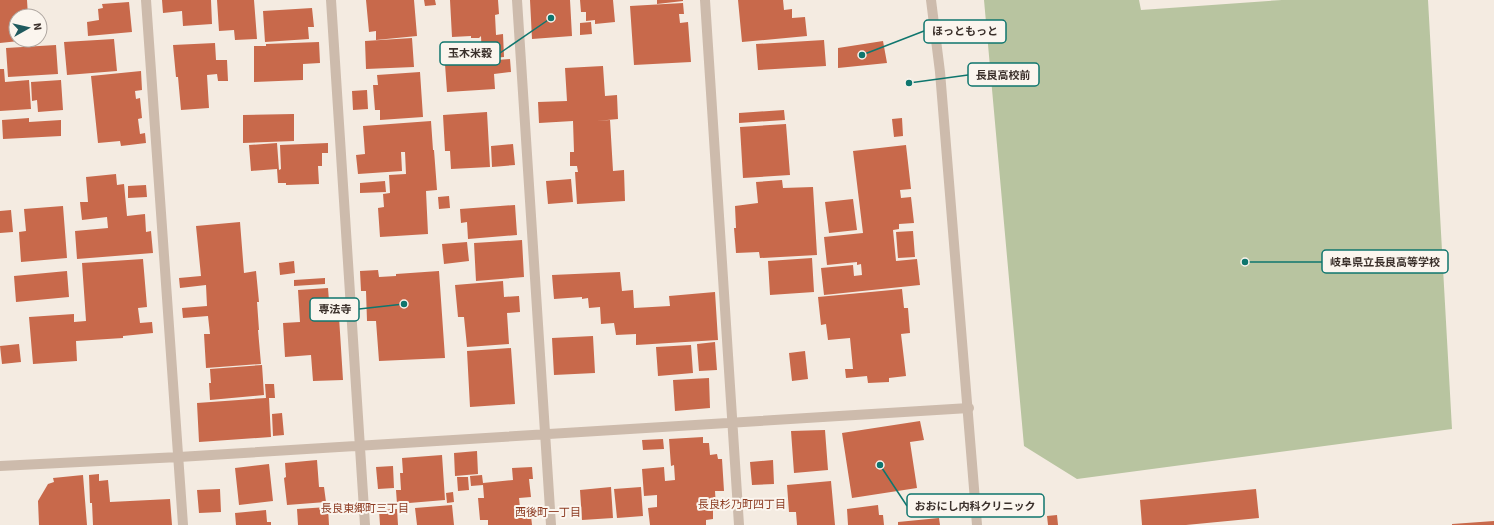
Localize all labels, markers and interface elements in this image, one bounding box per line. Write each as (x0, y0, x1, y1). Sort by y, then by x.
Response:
north arrow (8, 8, 48, 48)
callout: ほっともっと (924, 20, 1006, 43)
text: N (29, 22, 45, 31)
text: ほっともっと (932, 24, 998, 39)
callout: 玉木米穀 (440, 42, 500, 65)
text: 玉木米穀 (448, 46, 492, 61)
callout: 長良高校前 (968, 63, 1039, 86)
text: 長良高校前 (976, 68, 1031, 83)
callout: 岐阜県立長良高等学校 (1322, 250, 1448, 273)
text: 岐阜県立長良高等学校 (1330, 255, 1440, 270)
callout: 専法寺 (310, 298, 359, 321)
text: 専法寺 (319, 302, 352, 317)
callout: おおにし内科クリニック (907, 494, 1044, 517)
district label: 長良杉乃町四丁目 (698, 497, 786, 512)
text: おおにし内科クリニック (915, 499, 1036, 514)
district label: 長良東郷町三丁目 (321, 501, 409, 516)
district label: 西後町一丁目 (515, 505, 581, 520)

